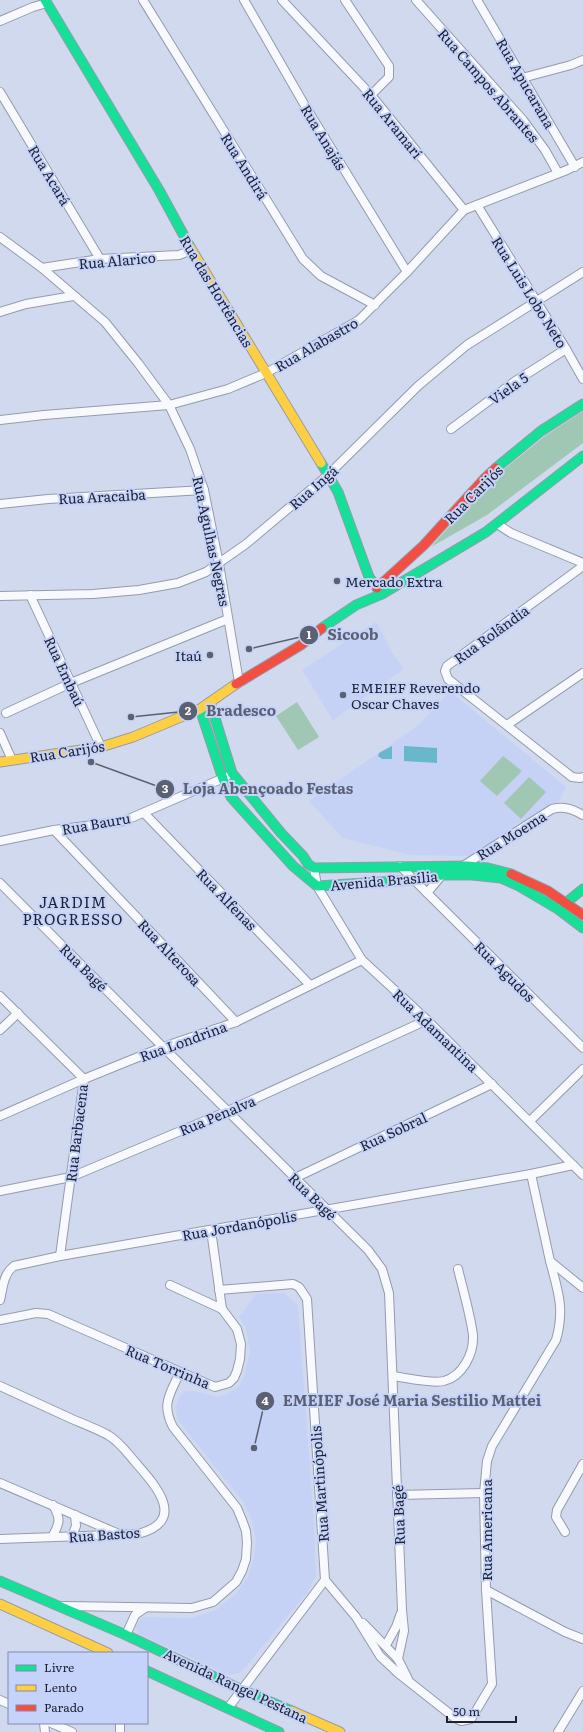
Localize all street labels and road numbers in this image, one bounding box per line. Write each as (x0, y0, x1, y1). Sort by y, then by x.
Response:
street label: Rua Campos Abrantes (434, 24, 544, 146)
street label: Rua Apucarana (492, 34, 560, 132)
street label: Rua Aramarí (358, 84, 428, 163)
street label: Rua Anajás (297, 100, 351, 174)
street label: Rua Andirá (217, 129, 274, 204)
street label: Rua Acará (24, 141, 76, 209)
street label: Rua das Hortências (176, 231, 258, 351)
street label: Rua Luis Lobo Neto (488, 232, 572, 352)
street label: Rua Alarico (78, 247, 156, 273)
street label: Rua Alabastro (271, 312, 361, 376)
street label: Viela 5 (484, 367, 532, 409)
street label: Rua Ingá (284, 460, 342, 514)
street label: Rua Carijós (439, 460, 507, 528)
street label: Rua Agulhas Negras (188, 474, 236, 608)
street label: Rua Aracaiba (58, 484, 147, 508)
street label: Rua Rolândia (449, 600, 533, 668)
street label: Rua Embaú (40, 633, 90, 710)
street label: Rua Carijós (28, 735, 106, 767)
street label: Rua Moema (472, 805, 550, 864)
street label: Rua Bauru (60, 807, 132, 839)
street label: Rua Alfenas (192, 864, 262, 934)
street label: Avenida Brasília (329, 865, 439, 895)
street label: Rua Alterosa (134, 914, 206, 990)
street label: Rua Agudos (470, 936, 540, 1006)
street label: Rua Bagé (56, 939, 112, 995)
street label: Rua Adamantina (389, 984, 484, 1076)
street label: Rua Londrina (137, 1016, 230, 1066)
street label: Rua Barbacena (60, 1082, 92, 1183)
street label: Rua Penalva (176, 1090, 259, 1140)
street label: Rua Sobral (356, 1107, 430, 1155)
street label: Rua Bagé (284, 1168, 342, 1224)
street label: Rua Jordanópolis (180, 1205, 298, 1245)
street label: Rua Torrinha (123, 1339, 214, 1393)
street label: Rua Martinópolis (305, 1425, 333, 1543)
street label: Rua Americana (476, 1479, 496, 1581)
street label: Rua Bagé (387, 1485, 409, 1545)
street label: Rua Bastos (68, 1522, 140, 1546)
street label: Avenida Rangel Pestana (161, 1643, 312, 1727)

